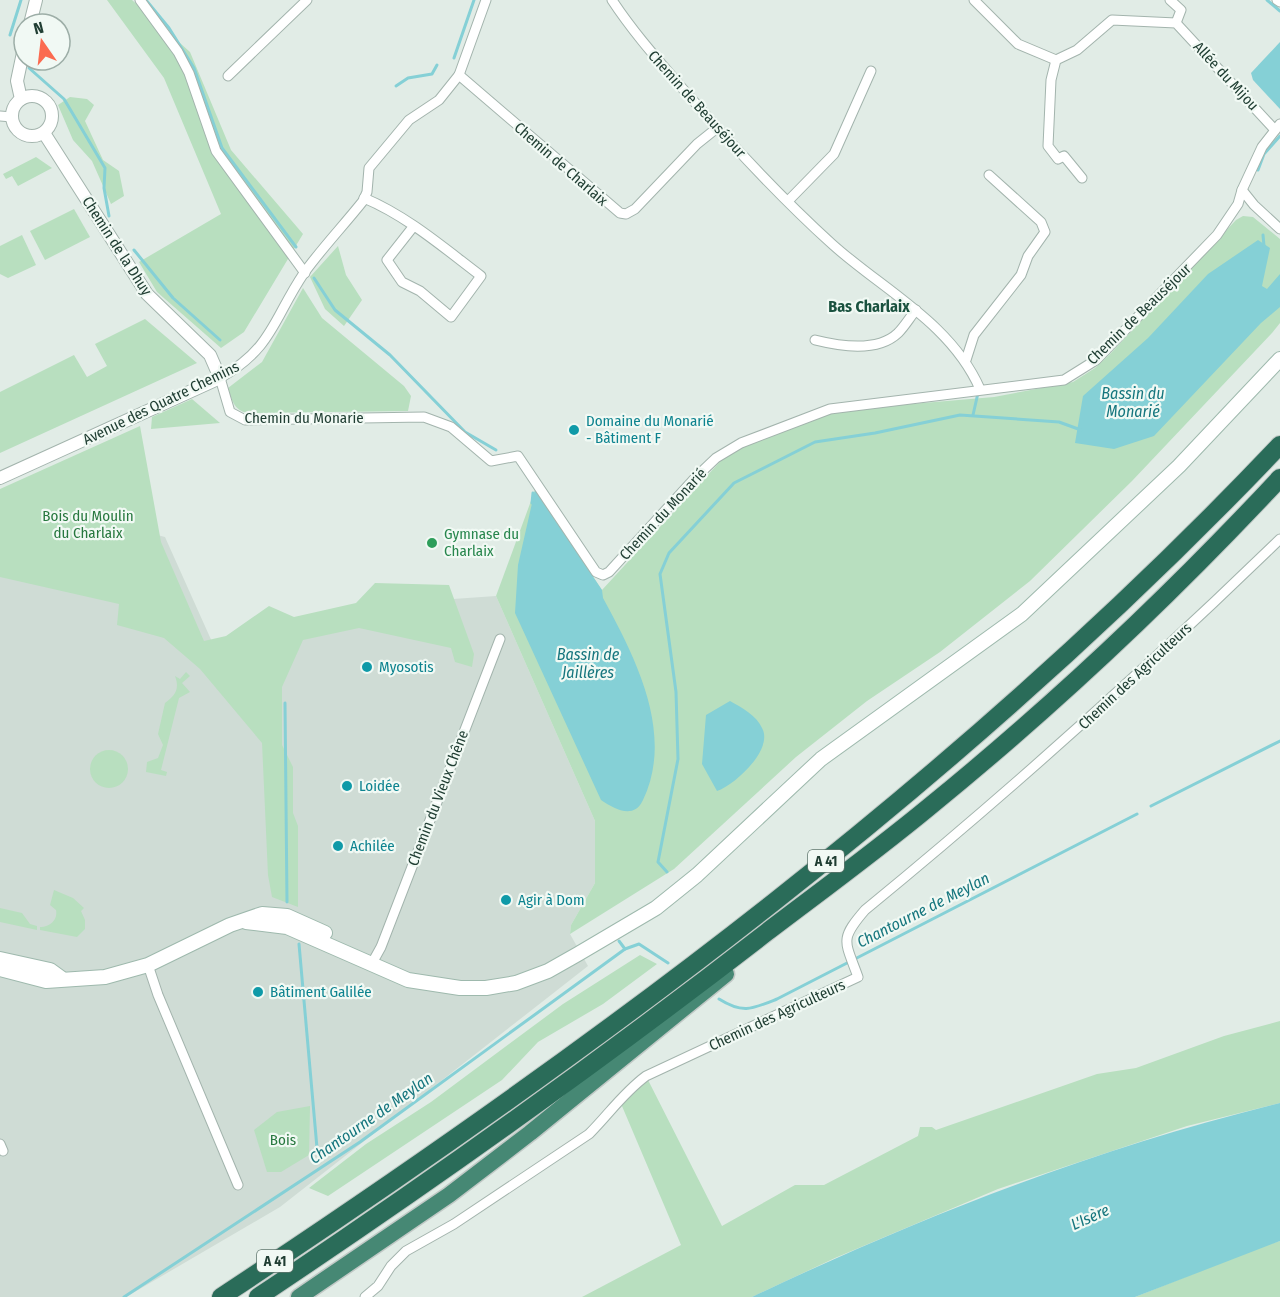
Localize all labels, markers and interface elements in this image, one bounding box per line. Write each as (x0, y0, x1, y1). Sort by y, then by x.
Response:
north arrow (12, 12, 72, 72)
text: N (32, 18, 45, 38)
street label: Allée du Mijou (1190, 38, 1262, 114)
street label: Chemin de Beauséjour (644, 47, 750, 162)
street label: Chemin de Charlaix (511, 118, 612, 210)
street label: Chemin de la Dhuy (78, 193, 156, 299)
street label: Chemin de Beauséjour (1083, 259, 1195, 368)
district label: Bas Charlaix (828, 297, 910, 316)
street label: Avenue des Quatre Chemins (80, 357, 242, 449)
water label: Bassin du Monarié (1101, 384, 1165, 421)
street label: Chemin du Monarie (244, 409, 364, 427)
place label: Domaine du Monarié - Bâtiment F (586, 412, 714, 447)
marker: Domaine du Monarié - Bâtiment F (567, 423, 581, 437)
street label: Chemin du Monarié (616, 464, 710, 564)
park label: Bois du Moulin du Charlaix (42, 507, 134, 542)
place label: Gymnase du Charlaix (444, 525, 519, 560)
marker: Gymnase du Charlaix (425, 536, 439, 550)
street label: Chemin des Agriculteurs (1075, 619, 1195, 733)
water label: Bassin de Jaillères (557, 645, 620, 682)
place label: Myosotis (379, 658, 434, 676)
marker: Myosotis (360, 660, 374, 674)
street label: Chemin du Vieux Chêne (404, 728, 472, 868)
place label: Loidée (359, 777, 400, 795)
marker: Loidée (340, 779, 354, 793)
place label: Achilée (350, 837, 395, 855)
marker: Achilée (331, 839, 345, 853)
road number: A 41 (808, 850, 844, 872)
water label: Chantourne de Meylan (854, 868, 992, 952)
place label: Agir à Dom (518, 891, 585, 909)
marker: Agir à Dom (499, 893, 513, 907)
street label: Chemin des Agriculteurs (706, 975, 848, 1055)
place label: Bâtiment Galilée (270, 983, 372, 1001)
marker: Bâtiment Galilée (251, 985, 265, 999)
water label: Chantourne de Meylan (306, 1068, 436, 1168)
park label: Bois (270, 1131, 296, 1149)
water label: L'Isère (1068, 1200, 1112, 1234)
road number: A 41 (257, 1250, 293, 1272)

